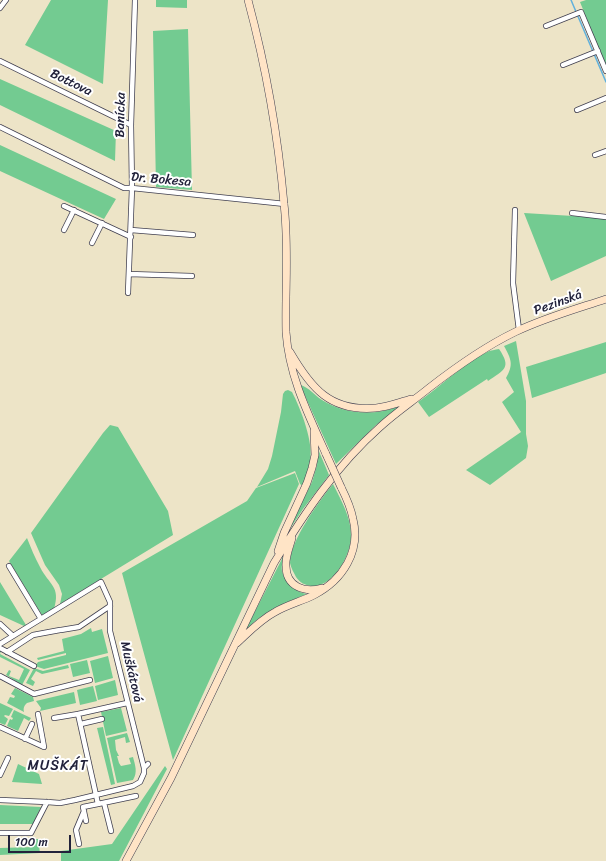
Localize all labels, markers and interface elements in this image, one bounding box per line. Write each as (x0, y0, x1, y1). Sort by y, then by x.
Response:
street label: Bottova (47, 66, 95, 100)
street label: Banícka (113, 92, 129, 138)
street label: Dr. Bokesa (130, 170, 192, 190)
street label: Pezinská (532, 287, 584, 319)
street label: Muškátová (116, 640, 146, 704)
district label: MUŠKÁT (28, 758, 88, 774)
scale bar (10, 827, 73, 853)
text: 100 m (15, 831, 48, 853)

